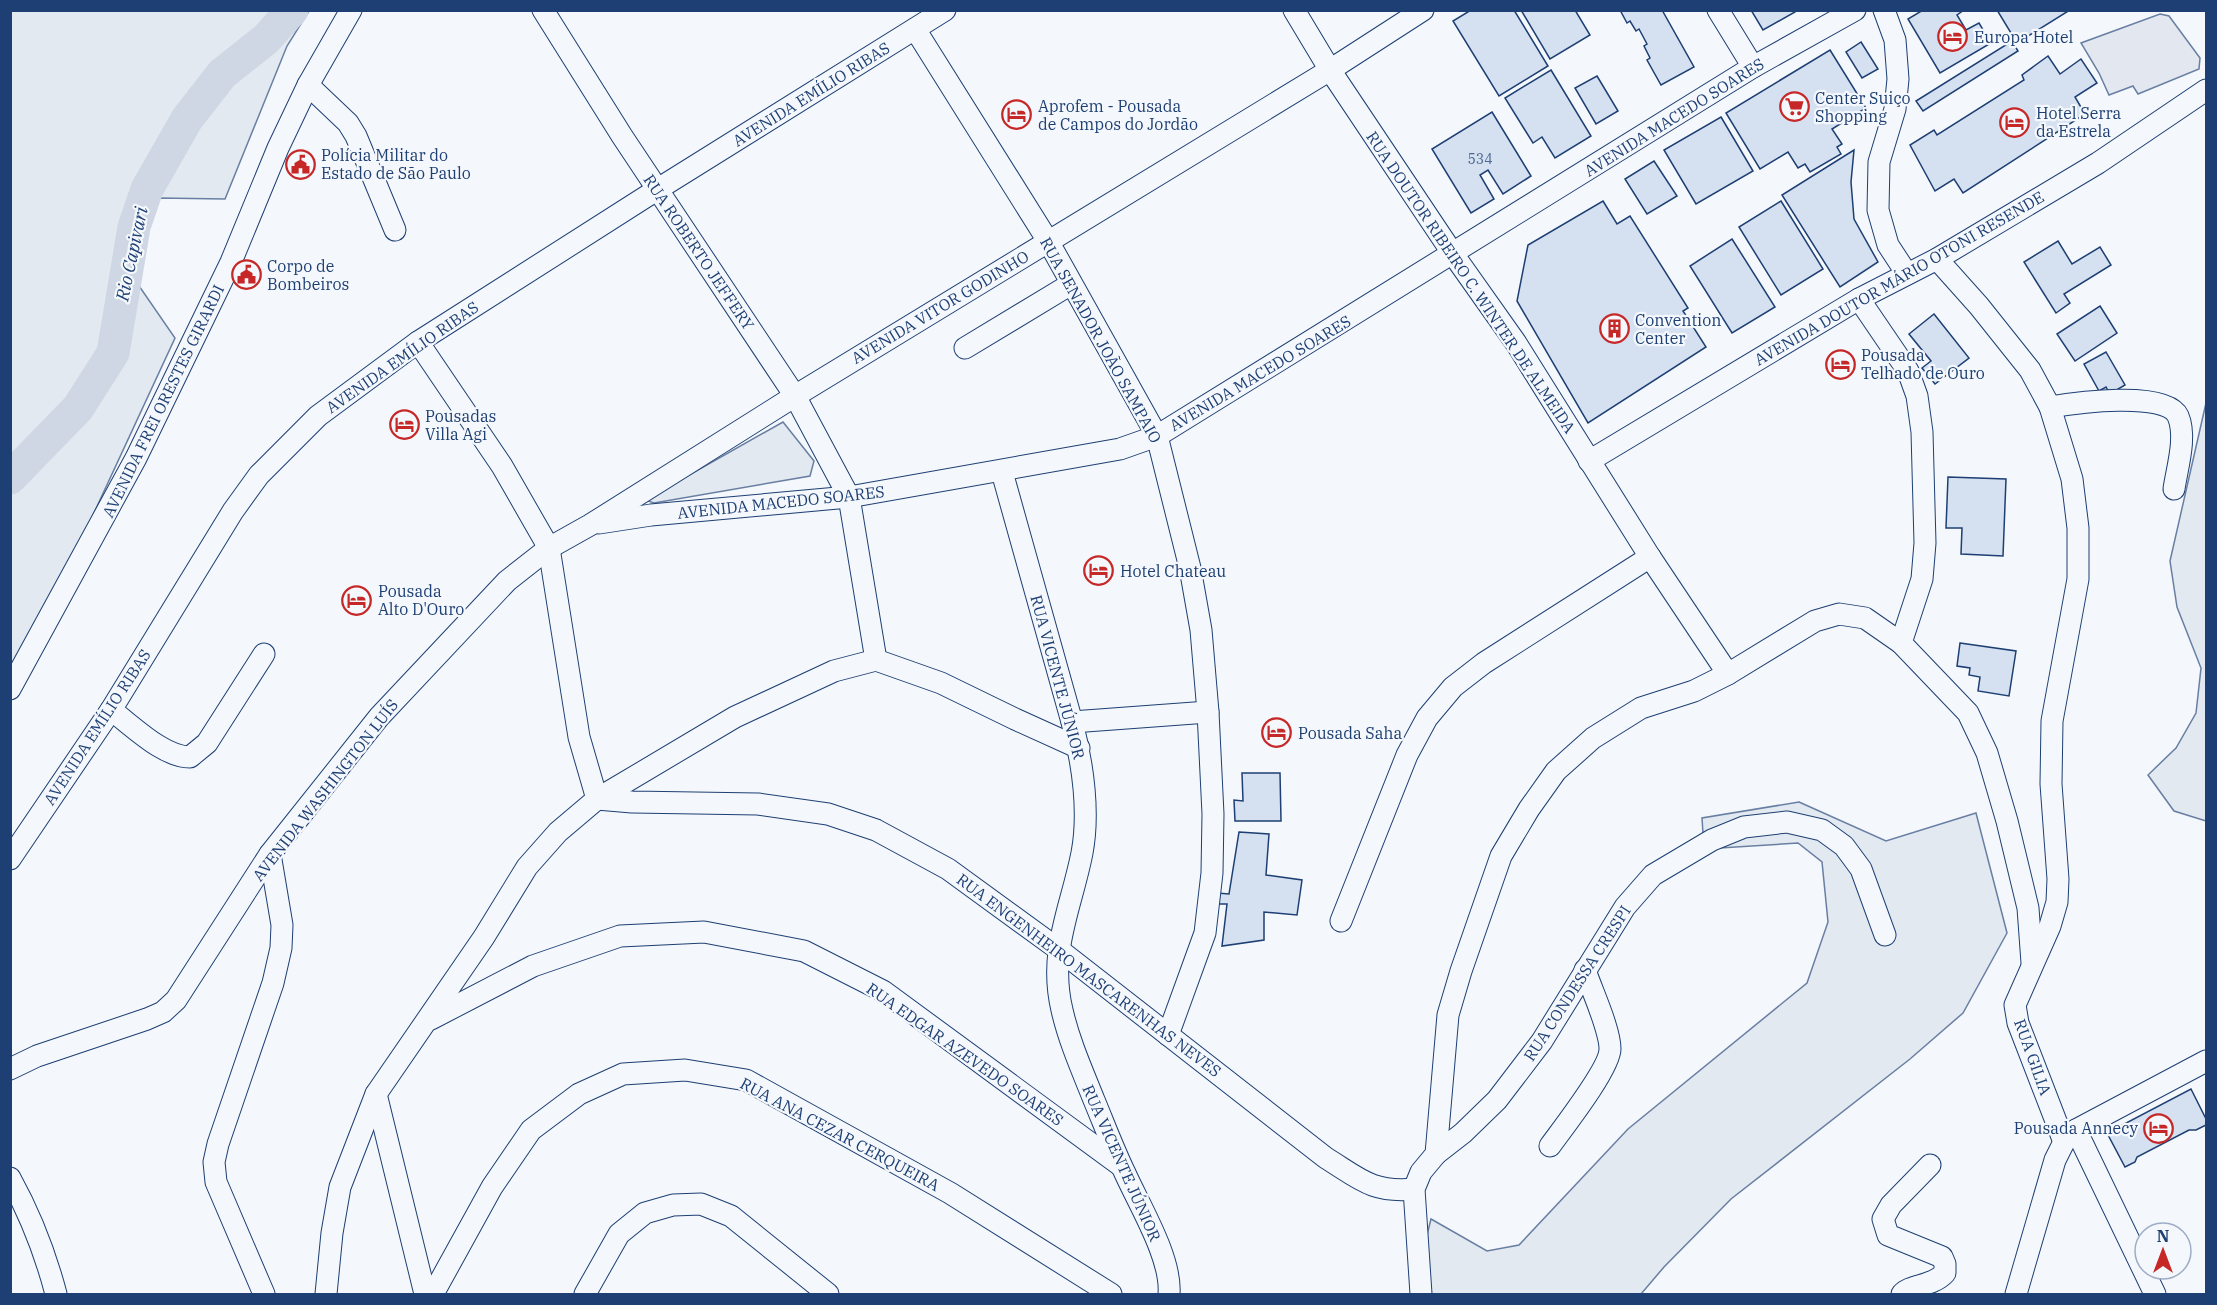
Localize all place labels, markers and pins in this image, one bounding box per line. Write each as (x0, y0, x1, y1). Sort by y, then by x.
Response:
hotel icon: Europa Hotel (1937, 21, 1969, 53)
place label: Europa Hotel (1974, 27, 2074, 47)
place label: Center Suiço Shopping (1815, 88, 1911, 126)
supermarket icon: Center Suiço Shopping (1778, 91, 1810, 123)
place label: Aprofem - Pousada de Campos do Jordão (1038, 96, 1198, 134)
hotel icon: Aprofem - Pousada de Campos do Jordão (1001, 99, 1033, 131)
place label: Hotel Serra da Estrela (2036, 103, 2122, 141)
hotel icon: Hotel Serra da Estrela (1999, 106, 2031, 138)
place label: Polícia Militar do Estado de São Paulo (321, 145, 471, 183)
public building icon: Polícia Militar do Estado de São Paulo (284, 148, 316, 180)
place label: Corpo de Bombeiros (267, 256, 349, 294)
public building icon: Corpo de Bombeiros (230, 259, 262, 291)
place label: Convention Center (1635, 310, 1721, 348)
building icon: Convention Center (1598, 313, 1630, 345)
place label: Pousada Telhado de Ouro (1861, 345, 1985, 383)
hotel icon: Pousada Telhado de Ouro (1824, 348, 1856, 380)
place label: Pousadas Villa Agi (425, 406, 496, 444)
hotel icon: Pousadas Villa Agi (388, 409, 420, 441)
hotel icon: Hotel Chateau (1083, 555, 1115, 587)
place label: Hotel Chateau (1120, 561, 1226, 581)
place label: Pousada Alto D'Ouro (378, 581, 464, 619)
hotel icon: Pousada Alto D'Ouro (341, 584, 373, 616)
hotel icon: Pousada Saha (1261, 717, 1293, 749)
place label: Pousada Saha (1298, 723, 1402, 743)
hotel icon: Pousada Annecy (2143, 1112, 2175, 1144)
place label: Pousada Annecy (2014, 1118, 2138, 1138)

